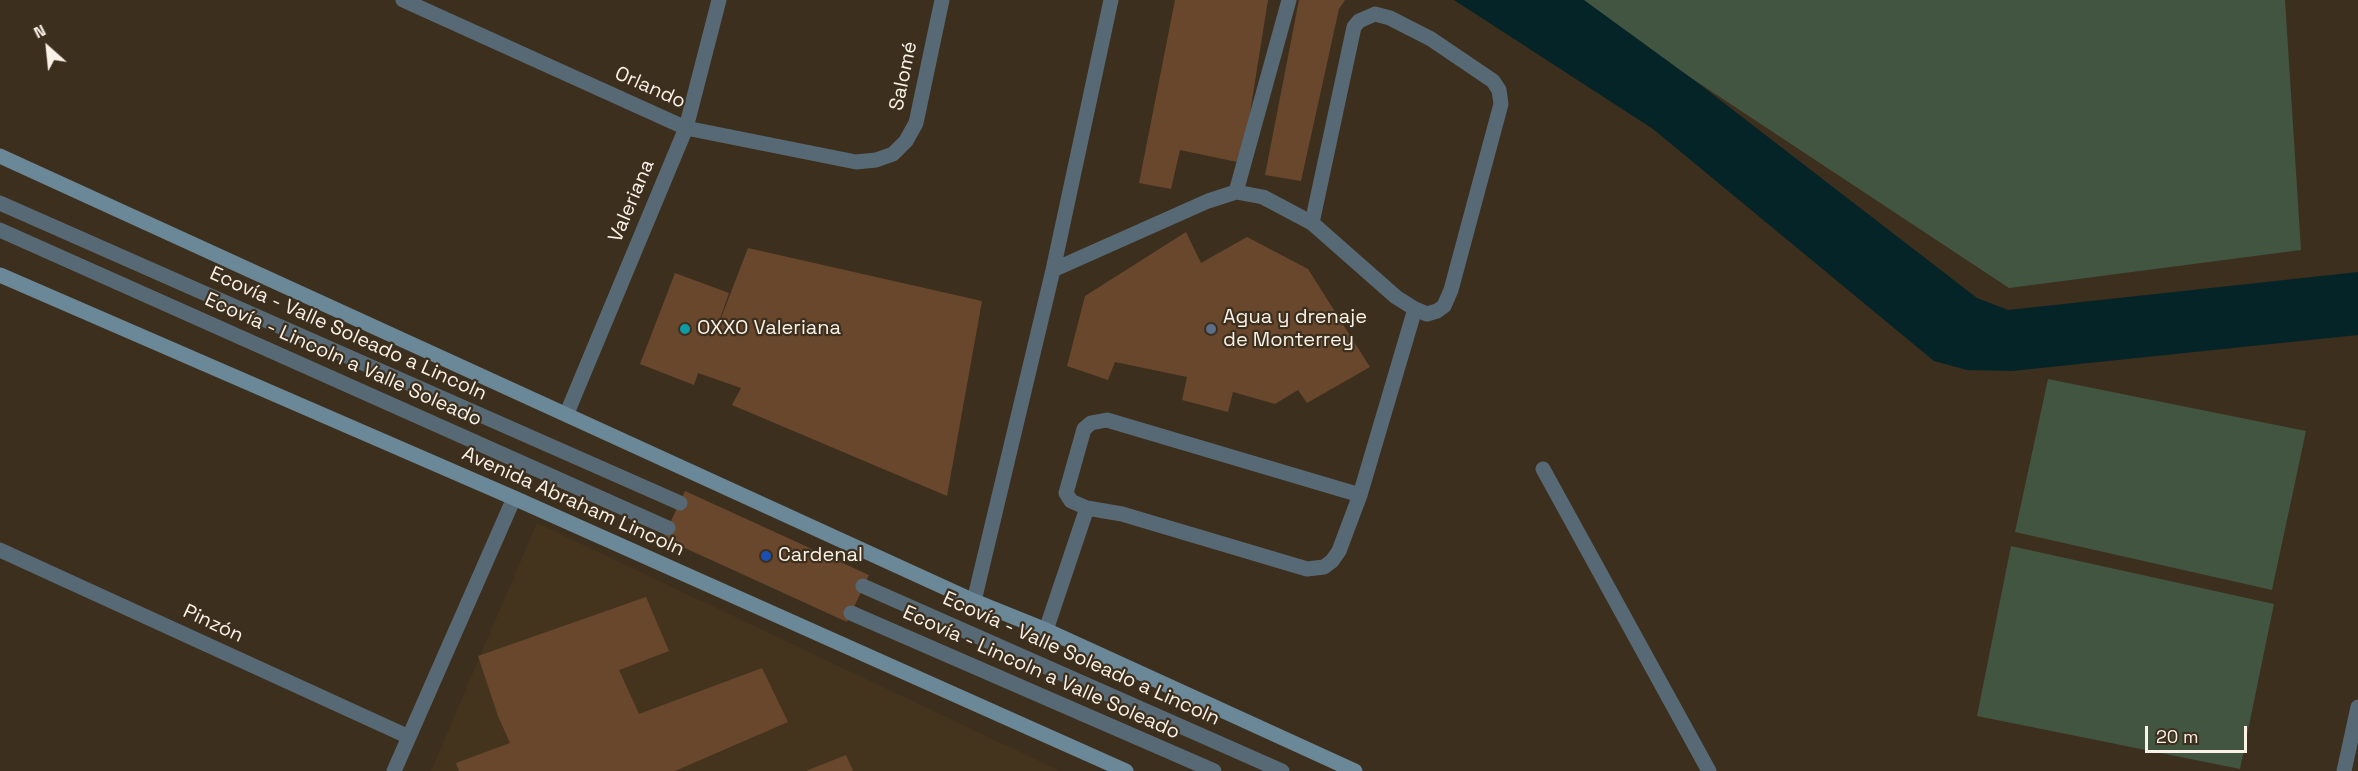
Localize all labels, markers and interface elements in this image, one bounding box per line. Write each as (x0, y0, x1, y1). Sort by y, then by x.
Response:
north arrow (18, 18, 78, 78)
text: N (30, 20, 49, 43)
street label: Salomé (885, 39, 923, 113)
street label: Orlando (611, 62, 689, 114)
street label: Valeriana (604, 156, 660, 246)
street label: Ecovía - Valle Soleado a Lincoln (206, 262, 490, 406)
street label: Ecovía - Lincoln a Valle Soleado (201, 288, 485, 432)
place label: Agua y drenaje de Monterrey (1223, 306, 1367, 353)
place label: OXXO Valeriana (697, 317, 841, 341)
marker: OXXO Valeriana (678, 322, 692, 336)
marker: Agua y drenaje de Monterrey (1204, 322, 1218, 336)
street label: Avenida Abraham Lincoln (458, 442, 688, 562)
place label: Cardenal (778, 544, 863, 568)
marker: Cardenal (759, 549, 773, 563)
street label: Ecovía - Valle Soleado a Lincoln (939, 587, 1223, 731)
street label: Pinzón (179, 600, 247, 648)
street label: Ecovía - Lincoln a Valle Soleado (899, 601, 1183, 745)
scale bar (2148, 714, 2250, 752)
text: 20 m (2156, 725, 2199, 748)

